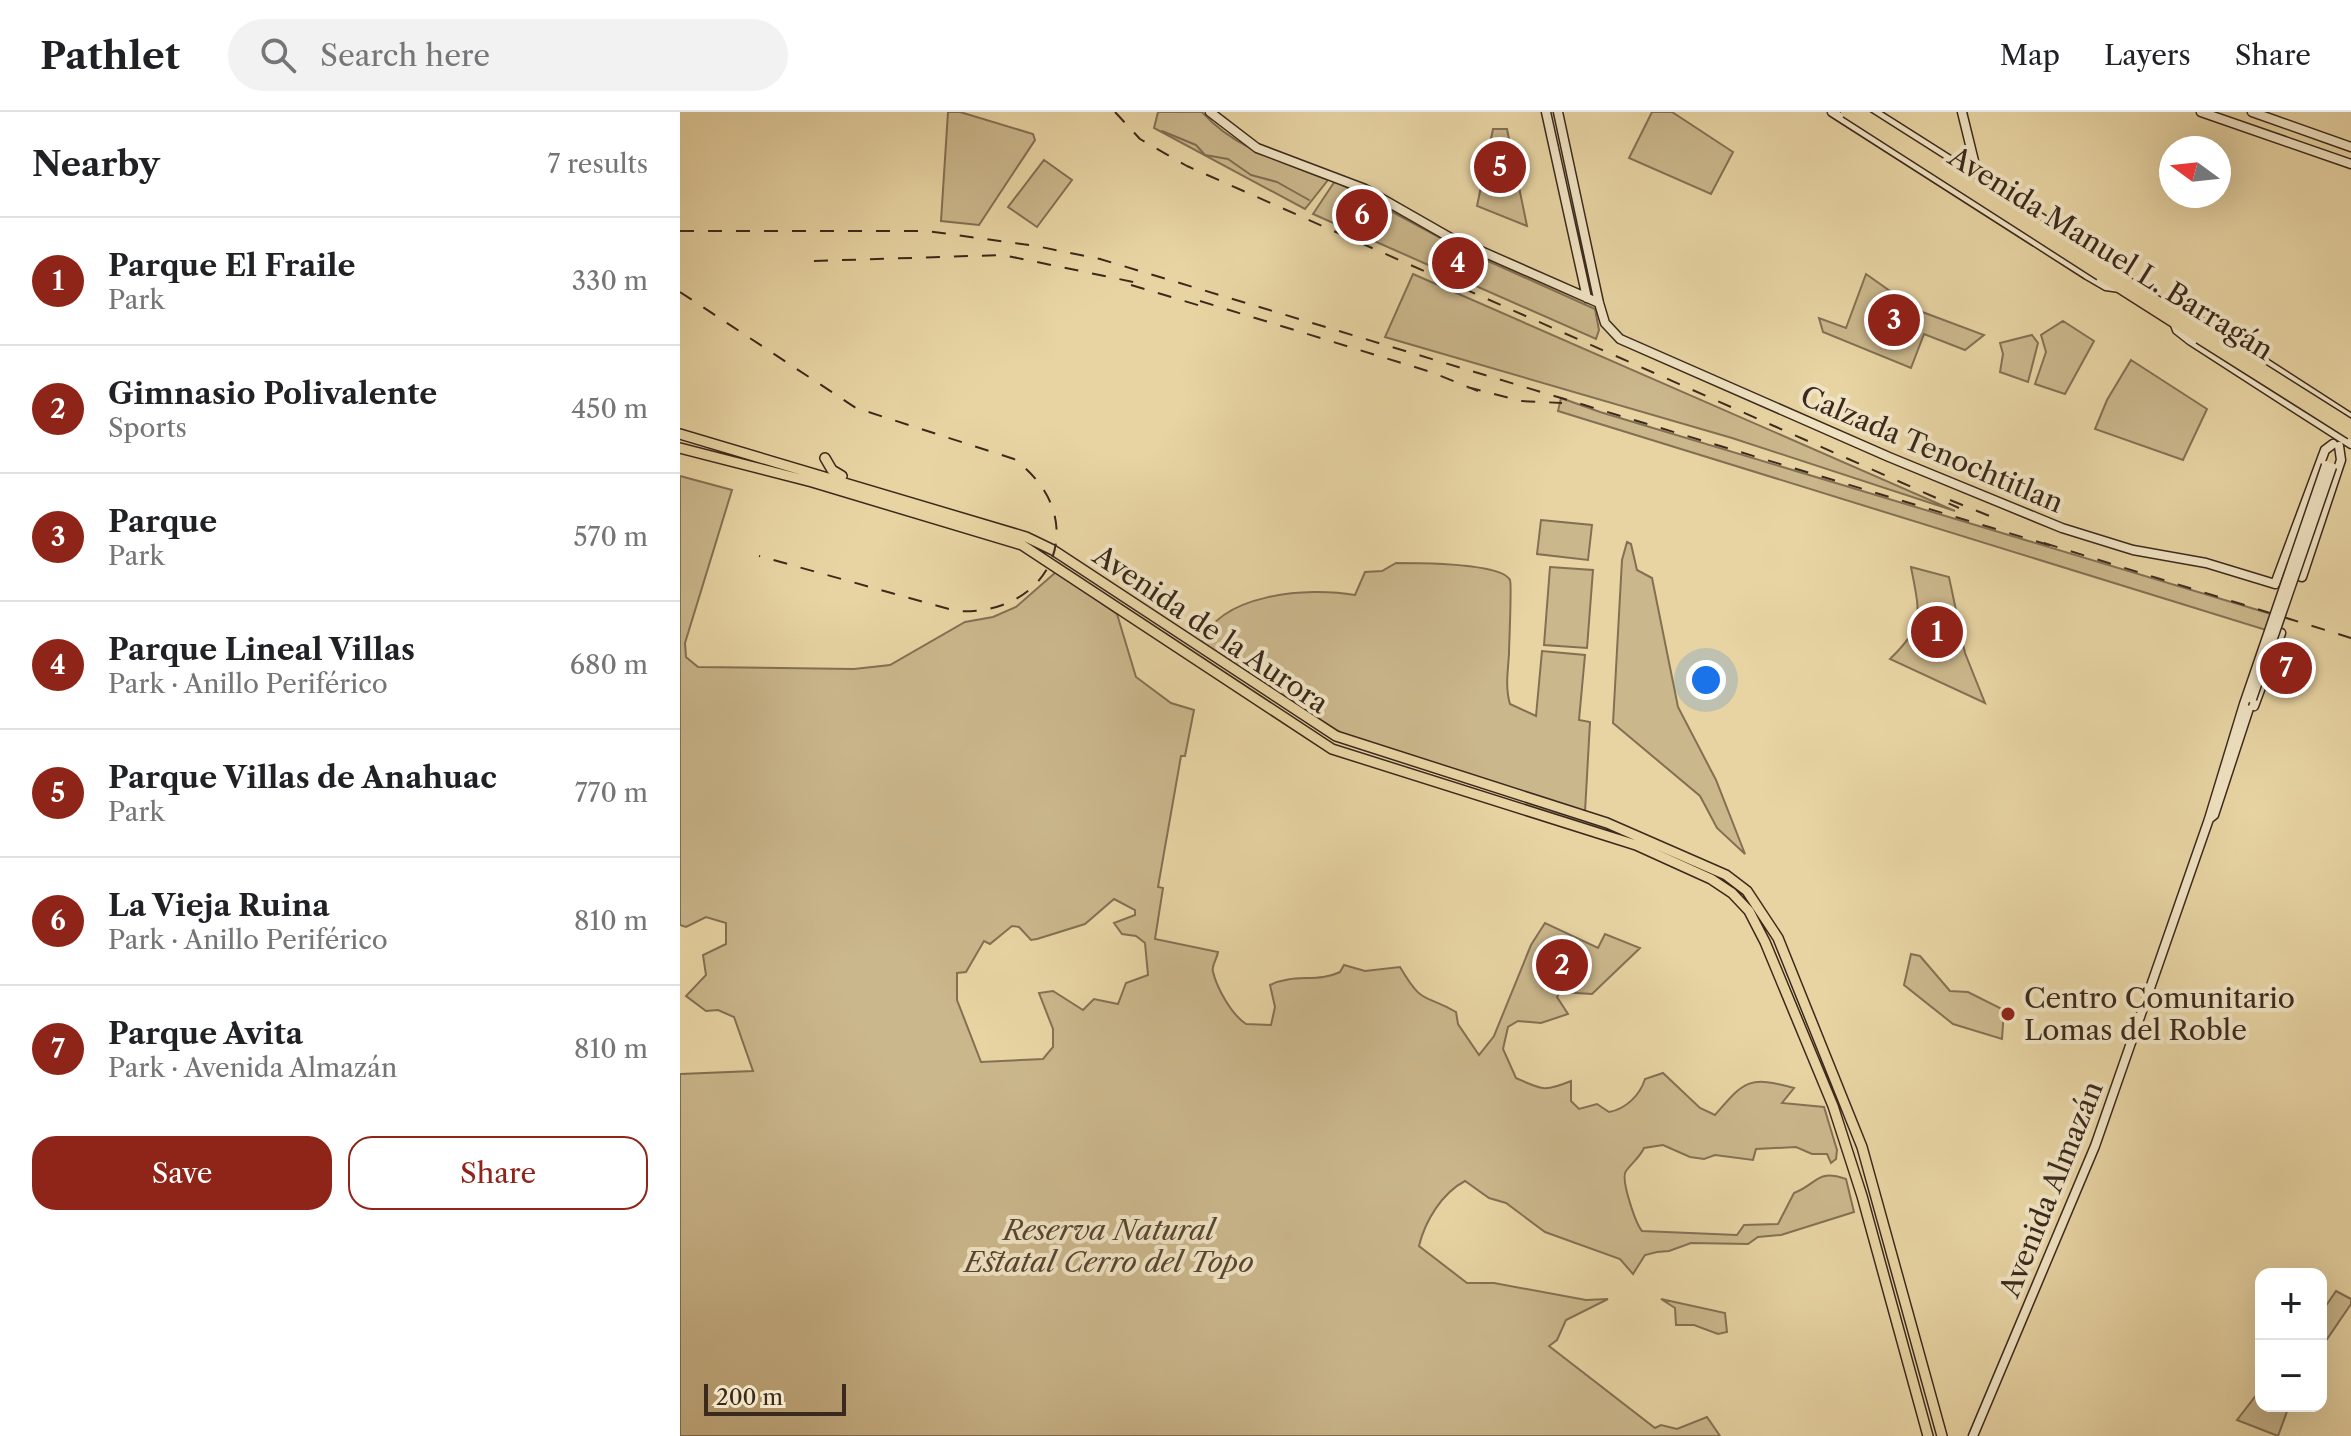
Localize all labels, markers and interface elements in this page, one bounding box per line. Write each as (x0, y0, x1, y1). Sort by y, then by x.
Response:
search box (228, 19, 788, 91)
text: Pathlet (40, 32, 180, 79)
icon: search (256, 33, 300, 77)
text: Search here (320, 37, 490, 74)
text: Map (2000, 38, 2060, 72)
text: Layers (2104, 38, 2191, 72)
text: Share (2235, 38, 2311, 72)
north arrow (2159, 136, 2231, 208)
pin: 5 (1474, 137, 1526, 197)
street label: Avenida Manuel L. Barragán (1942, 138, 2279, 367)
text: Nearby (32, 143, 160, 185)
text: 7 results (548, 148, 648, 180)
pin: 6 (1336, 185, 1388, 245)
pin: 4 (1432, 233, 1484, 293)
text: Parque El Fraile (108, 247, 355, 284)
text: 1 (52, 265, 64, 297)
text: 330 m (572, 265, 648, 297)
text: Park (108, 284, 165, 316)
pin: 3 (1868, 290, 1920, 350)
text: Gimnasio Polivalente (108, 375, 437, 412)
street label: Calzada Tenochtitlan (1796, 378, 2068, 520)
text: 2 (50, 393, 66, 425)
text: 450 m (571, 393, 648, 425)
text: Sports (108, 412, 187, 444)
text: Parque (108, 503, 217, 540)
text: 3 (51, 521, 65, 553)
text: 570 m (573, 521, 648, 553)
street label: Avenida de la Aurora (1086, 537, 1335, 720)
text: Park (108, 540, 165, 572)
pin: 1 (1911, 602, 1963, 662)
text: Parque Lineal Villas (108, 631, 415, 668)
pin: 7 (2260, 638, 2312, 698)
text: 4 (50, 649, 66, 681)
text: 680 m (570, 649, 648, 681)
your location (1686, 660, 1726, 700)
text: Park · Anillo Periférico (108, 668, 388, 700)
text: Parque Villas de Anahuac (108, 759, 497, 796)
text: 5 (51, 777, 65, 809)
text: 770 m (575, 777, 648, 809)
text: Park (108, 796, 165, 828)
text: La Vieja Ruina (108, 887, 330, 924)
text: 6 (50, 905, 66, 937)
text: 810 m (574, 905, 648, 937)
text: Park · Anillo Periférico (108, 924, 388, 956)
pin: 2 (1536, 935, 1588, 995)
place label: Centro Comunitario Lomas del Roble (2024, 981, 2295, 1047)
marker: Centro Comunitario Lomas del Roble (1999, 1005, 2017, 1023)
text: Parque Avita (108, 1015, 303, 1052)
text: 7 (51, 1033, 65, 1065)
text: 810 m (574, 1033, 648, 1065)
text: Park · Avenida Almazán (108, 1052, 397, 1084)
street label: Avenida Almazán (1992, 1076, 2110, 1303)
button: Save (32, 1136, 332, 1210)
button: Share (348, 1136, 648, 1210)
park label: Reserva Natural Estatal Cerro del Topo (962, 1213, 1254, 1279)
map controls (2255, 1268, 2327, 1412)
button: + (2255, 1268, 2327, 1340)
button: − (2255, 1340, 2327, 1412)
scale bar (704, 1380, 846, 1416)
text: 200 m (716, 1384, 783, 1411)

